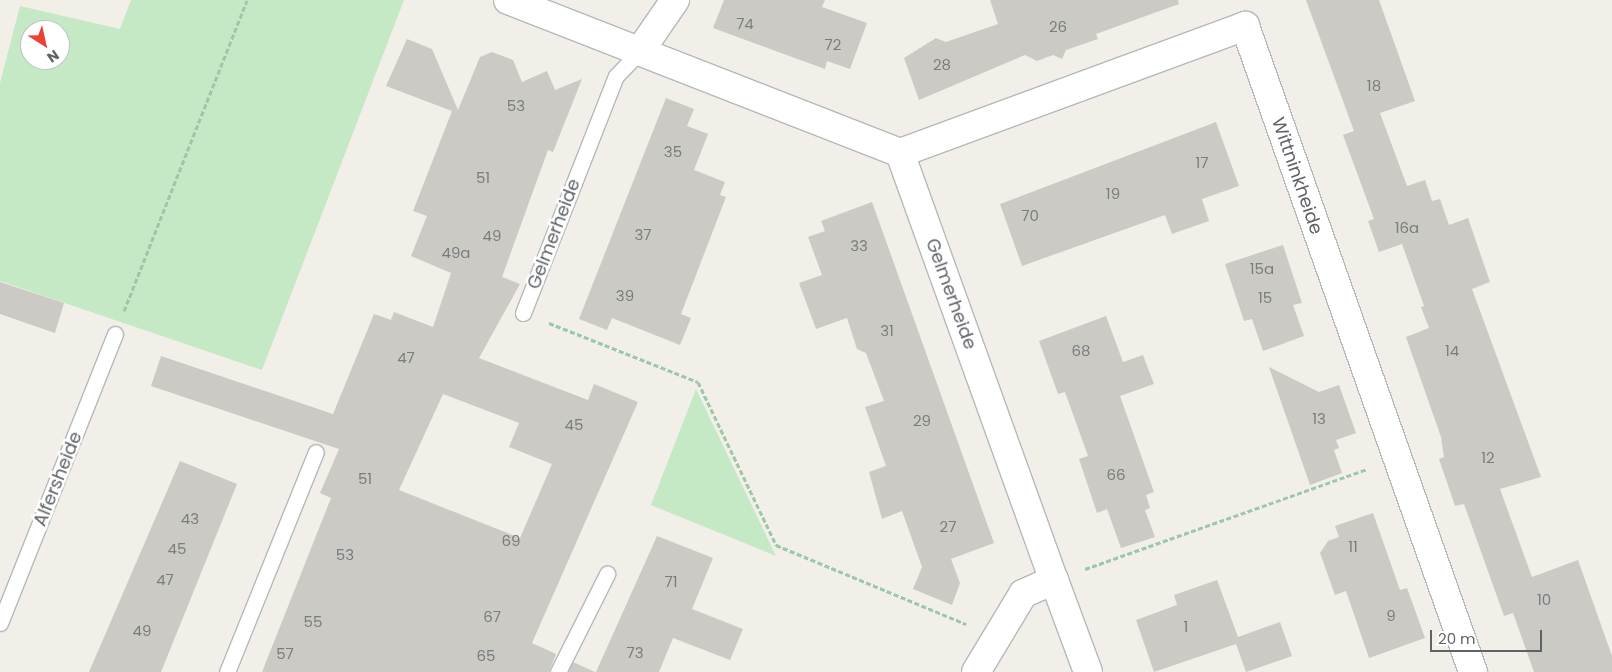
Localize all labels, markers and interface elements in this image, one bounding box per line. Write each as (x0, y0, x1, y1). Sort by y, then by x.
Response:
house number: 74 (736, 15, 754, 33)
house number: 26 (1049, 18, 1067, 36)
north arrow (20, 20, 70, 70)
house number: 72 (825, 36, 841, 54)
text: N (43, 45, 63, 68)
house number: 28 (933, 56, 951, 74)
house number: 18 (1367, 77, 1381, 95)
house number: 53 (507, 97, 525, 115)
street label: Wittninkheide (1267, 115, 1327, 237)
house number: 35 (664, 143, 682, 161)
house number: 17 (1196, 154, 1208, 172)
house number: 51 (476, 169, 490, 187)
street label: Gelmerheide (523, 176, 585, 292)
house number: 19 (1106, 185, 1120, 203)
house number: 70 (1021, 207, 1039, 225)
house number: 16a (1395, 219, 1419, 237)
house number: 37 (634, 226, 652, 244)
house number: 49 (483, 227, 501, 245)
street label: Gelmerheide (921, 236, 981, 352)
house number: 33 (850, 237, 868, 255)
house number: 49a (441, 244, 471, 262)
house number: 15a (1250, 260, 1274, 278)
house number: 39 (616, 287, 634, 305)
house number: 15 (1258, 289, 1272, 307)
house number: 31 (880, 322, 894, 340)
house number: 68 (1072, 342, 1090, 360)
house number: 14 (1445, 342, 1459, 360)
house number: 47 (397, 349, 415, 367)
house number: 13 (1312, 410, 1326, 428)
house number: 29 (913, 412, 931, 430)
house number: 45 (565, 416, 583, 434)
street label: Alfersheide (29, 429, 87, 529)
house number: 12 (1481, 449, 1495, 467)
house number: 66 (1106, 466, 1126, 484)
house number: 51 (358, 470, 372, 488)
house number: 43 (181, 510, 199, 528)
house number: 27 (940, 518, 956, 536)
house number: 69 (502, 532, 520, 550)
house number: 11 (1348, 538, 1358, 556)
house number: 45 (168, 540, 186, 558)
house number: 53 (336, 546, 354, 564)
house number: 47 (156, 571, 174, 589)
house number: 71 (665, 573, 677, 591)
house number: 10 (1537, 591, 1551, 609)
house number: 9 (1386, 607, 1396, 625)
house number: 67 (483, 608, 501, 626)
house number: 55 (304, 613, 322, 631)
house number: 1 (1184, 618, 1188, 636)
scale bar (1432, 620, 1544, 652)
house number: 49 (133, 622, 151, 640)
text: 20 m (1438, 628, 1476, 649)
house number: 73 (626, 644, 644, 662)
house number: 57 (276, 645, 294, 663)
house number: 65 (477, 647, 495, 665)

